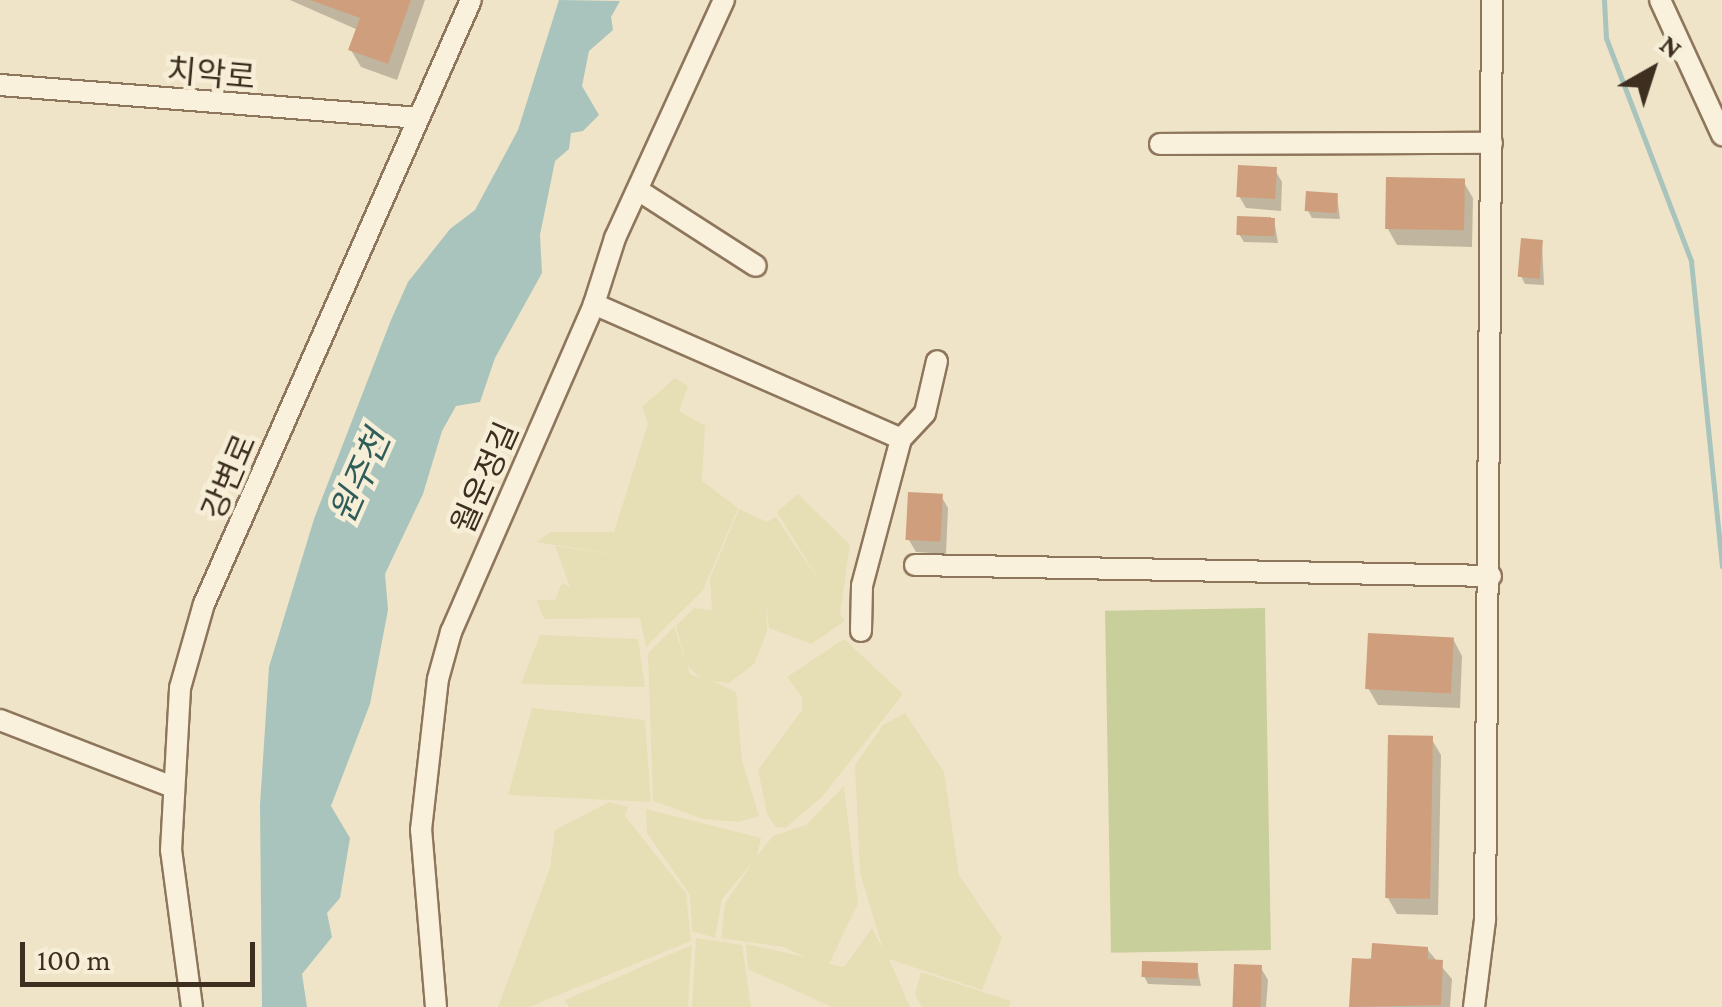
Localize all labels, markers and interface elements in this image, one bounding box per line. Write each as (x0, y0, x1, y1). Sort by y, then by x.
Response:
north arrow (1602, 20, 1702, 120)
text: N (1654, 28, 1688, 64)
street label: 치악로 (165, 51, 257, 97)
street label: 월운정길 (444, 416, 526, 540)
water label: 원주천 (322, 424, 400, 530)
street label: 강변로 (194, 429, 264, 525)
scale bar (25, 922, 260, 984)
text: 100 m (37, 943, 111, 976)

